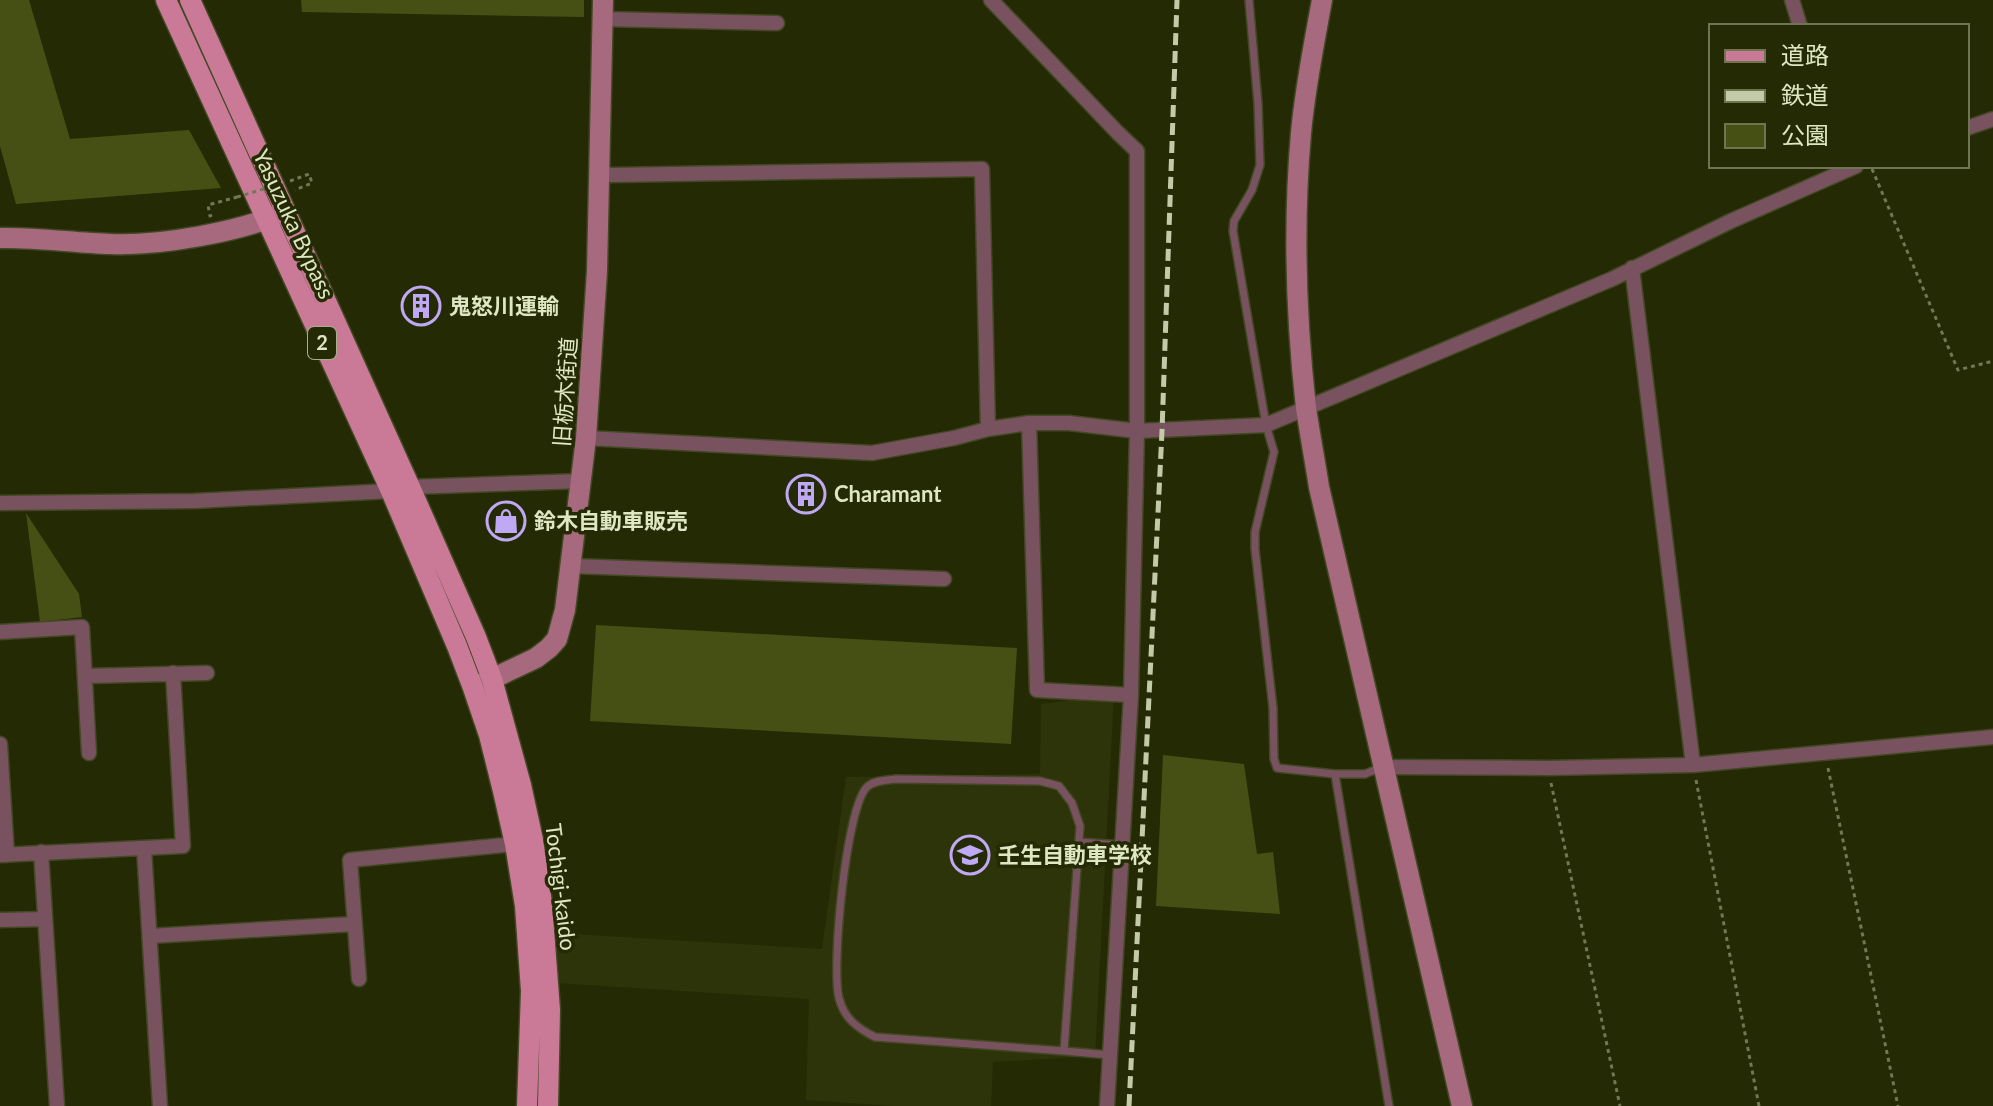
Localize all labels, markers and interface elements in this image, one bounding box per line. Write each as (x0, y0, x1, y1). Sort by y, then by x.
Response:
legend (1709, 24, 1969, 168)
text: 道路 (1781, 40, 1829, 69)
text: 鉄道 (1781, 80, 1829, 109)
text: 公園 (1781, 120, 1829, 149)
street label: Yasuzuka Bypass (248, 145, 341, 303)
building icon: 鬼怒川運輸 (400, 285, 442, 327)
place label: 鬼怒川運輸 (449, 292, 559, 319)
road number: 2 (308, 327, 336, 359)
street label: 旧栃木街道 (547, 336, 582, 448)
building icon: Charamant (785, 473, 827, 515)
place label: Charamant (834, 480, 942, 507)
shop icon: 鈴木自動車販売 (485, 500, 527, 542)
place label: 鈴木自動車販売 (534, 507, 688, 534)
street label: Tochigi-kaido (540, 822, 583, 952)
school or university icon: 壬生自動車学校 (949, 834, 991, 876)
place label: 壬生自動車学校 (998, 841, 1152, 868)

